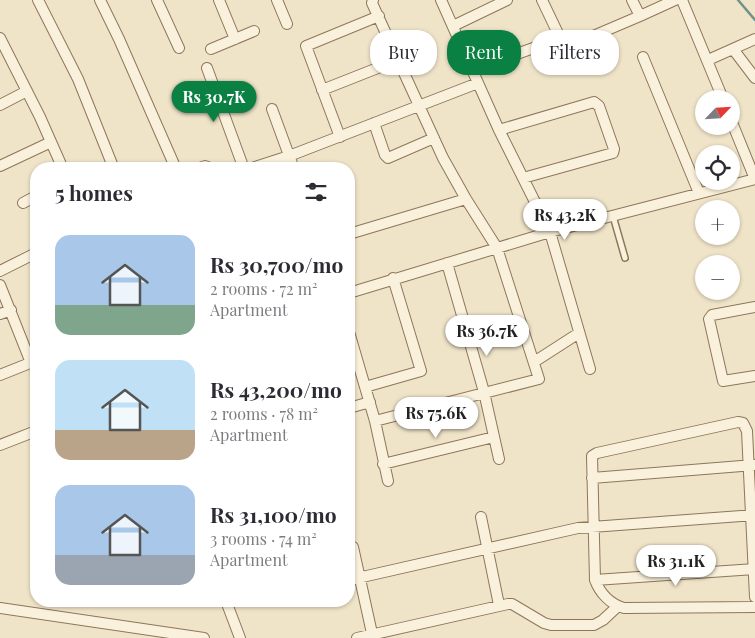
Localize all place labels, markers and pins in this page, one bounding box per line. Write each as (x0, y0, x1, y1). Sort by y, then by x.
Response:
pin: Rs 30.7K (162, 80, 266, 123)
pin: Rs 43.2K (513, 198, 617, 241)
pin: Rs 36.7K (435, 314, 539, 357)
pin: Rs 75.6K (384, 396, 488, 439)
pin: Rs 31.1K (624, 544, 728, 587)

